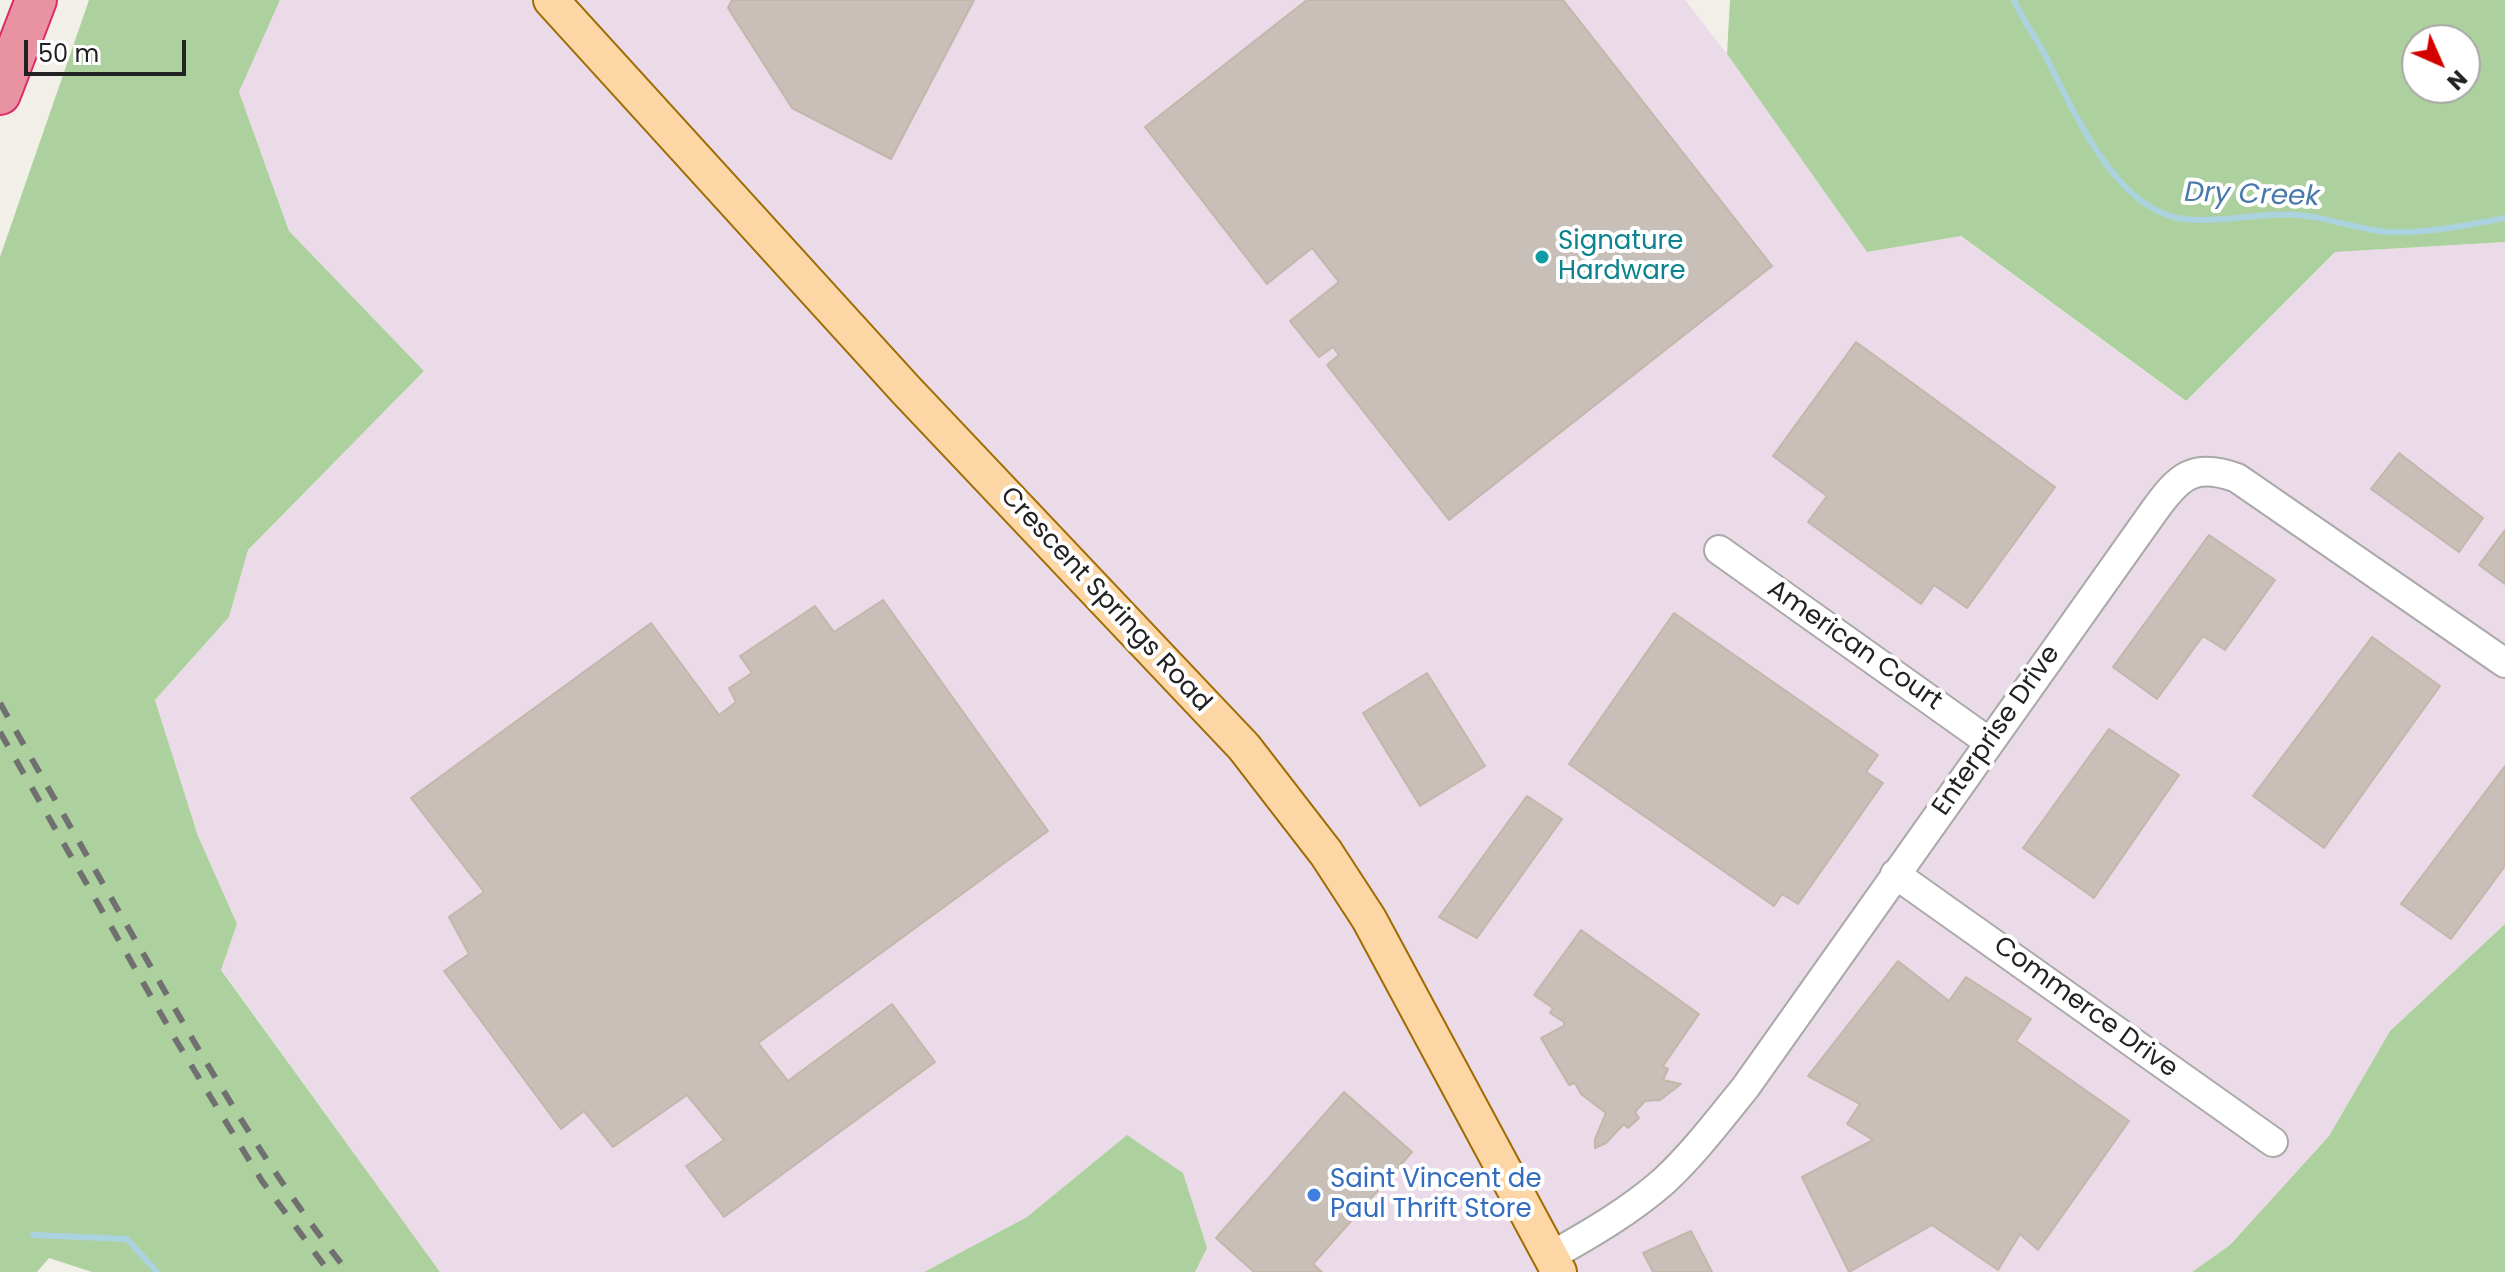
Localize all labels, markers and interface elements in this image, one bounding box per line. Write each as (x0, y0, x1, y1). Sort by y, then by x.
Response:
scale bar (28, 24, 190, 74)
north arrow (2401, 24, 2481, 104)
text: 50 m (38, 37, 99, 70)
text: N (2440, 63, 2474, 97)
water label: Dry Creek (2184, 177, 2320, 215)
place label: Signature Hardware (1558, 226, 1686, 288)
marker: Signature Hardware (1533, 248, 1551, 266)
street label: Crescent Springs Road (993, 481, 1217, 719)
street label: American Court (1761, 574, 1947, 718)
street label: Enterprise Drive (1927, 640, 2067, 822)
street label: Commerce Drive (1987, 931, 2183, 1085)
place label: Saint Vincent de Paul Thrift Store (1330, 1164, 1542, 1226)
marker: Saint Vincent de Paul Thrift Store (1305, 1186, 1323, 1204)

